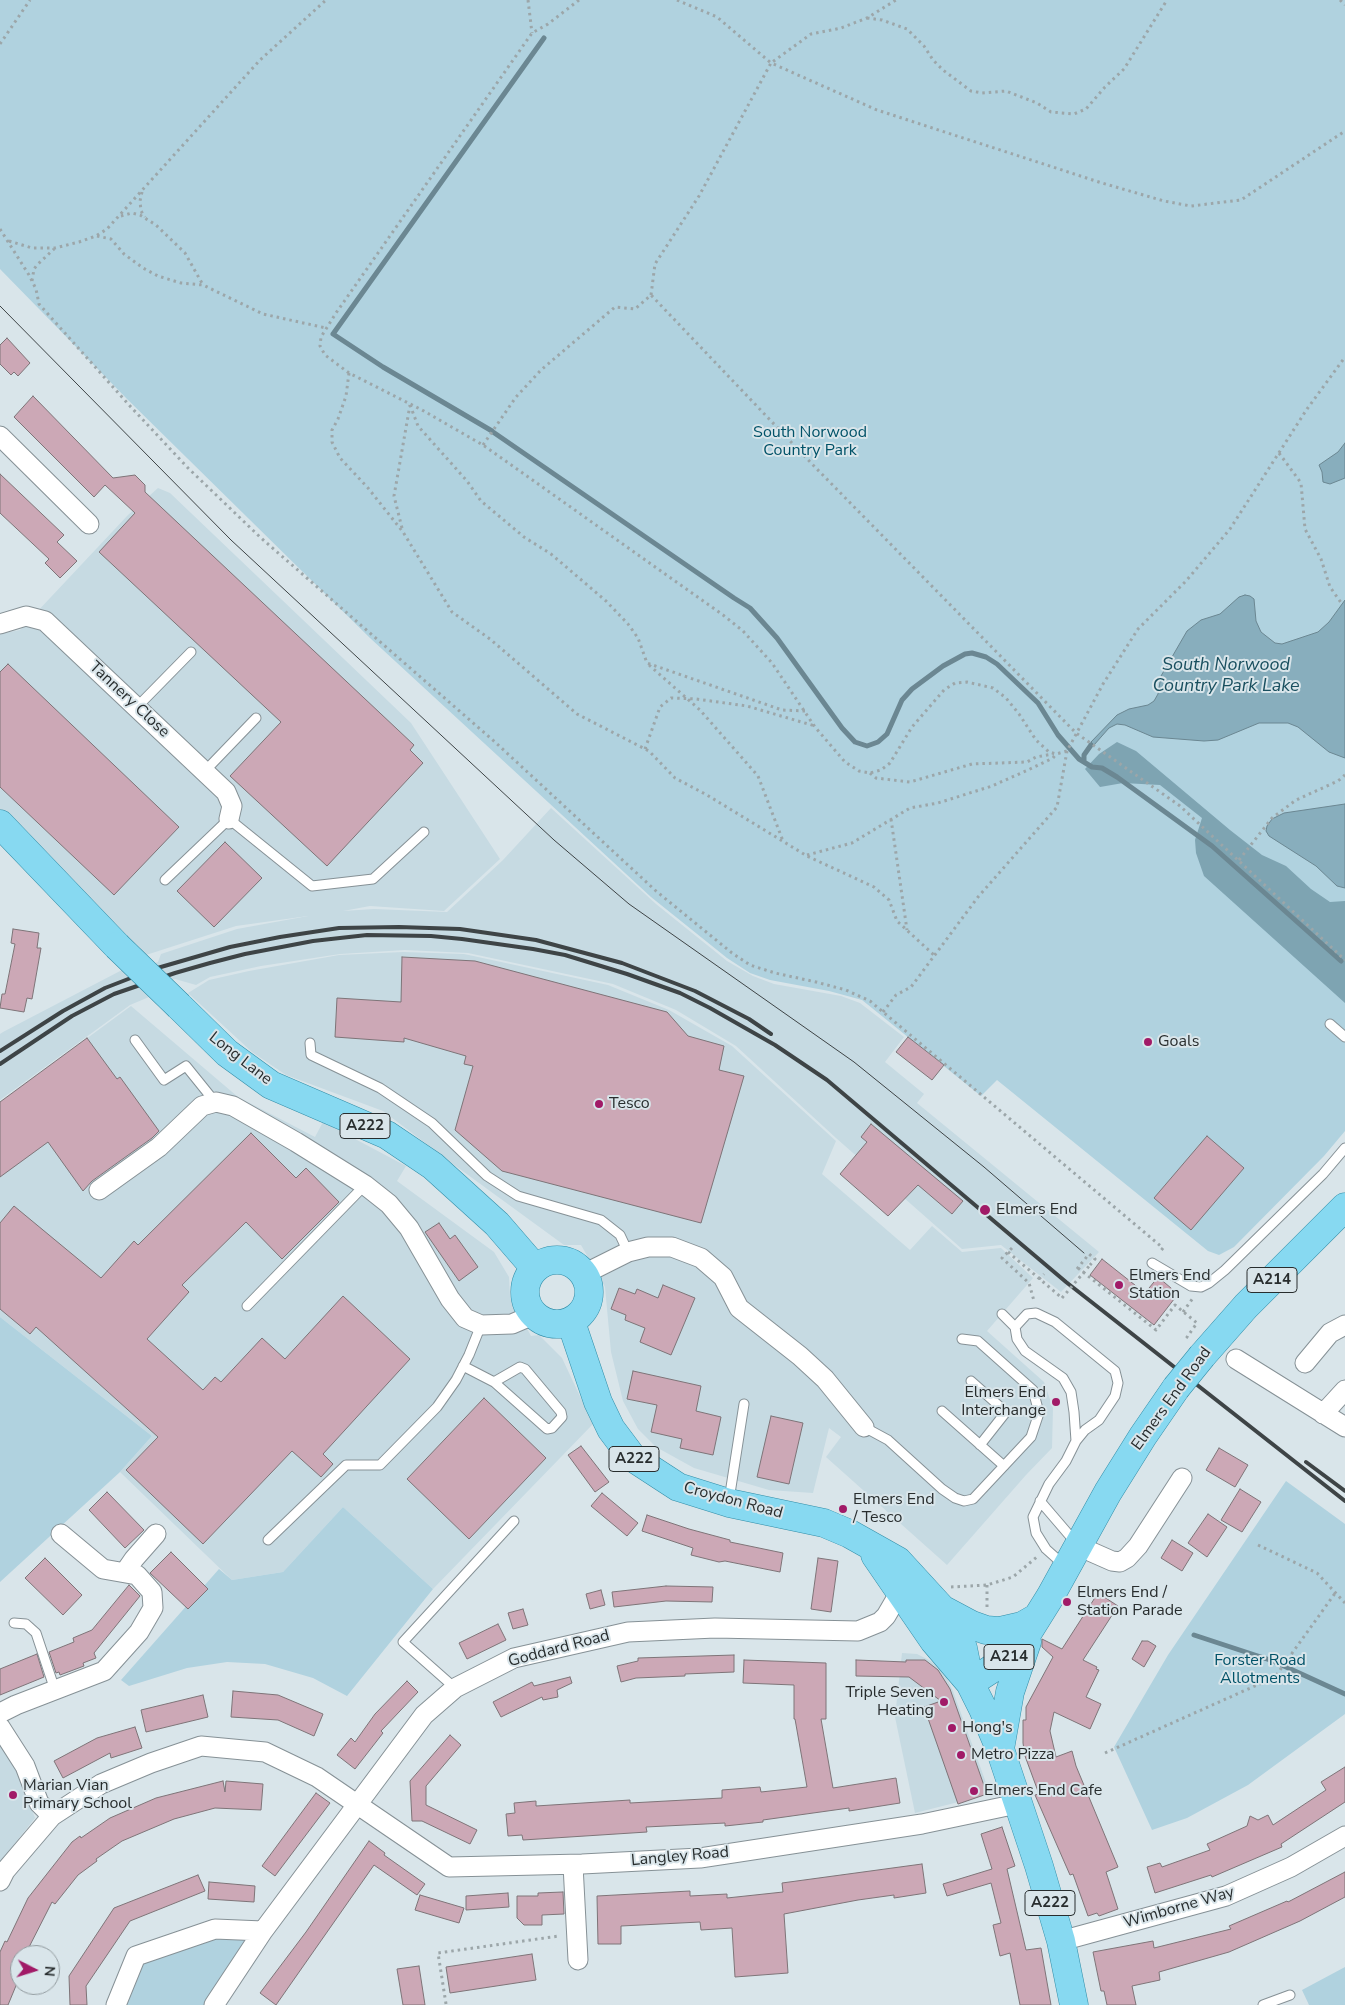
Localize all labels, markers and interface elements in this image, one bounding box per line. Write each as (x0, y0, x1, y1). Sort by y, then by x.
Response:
park label: South Norwood Country Park (753, 423, 867, 461)
water label: South Norwood Country Park Lake (1152, 655, 1300, 698)
street label: Tannery Close (85, 658, 173, 742)
street label: Long Lane (205, 1028, 275, 1090)
place label: Goals (1158, 1032, 1199, 1052)
marker: Goals (1142, 1036, 1154, 1048)
place label: Tesco (609, 1094, 650, 1114)
marker: Tesco (593, 1098, 605, 1110)
road number: A222 (340, 1114, 390, 1138)
place label: Elmers End (996, 1200, 1077, 1220)
marker: Elmers End (978, 1203, 992, 1217)
place label: Elmers End Station (1129, 1266, 1210, 1304)
road number: A214 (1247, 1268, 1297, 1292)
marker: Elmers End Station (1113, 1279, 1125, 1291)
street label: Elmers End Road (1128, 1344, 1216, 1454)
place label: Elmers End Interchange (961, 1383, 1046, 1421)
marker: Elmers End Interchange (1050, 1396, 1062, 1408)
road number: A222 (609, 1446, 659, 1472)
street label: Croydon Road (681, 1479, 785, 1523)
place label: Elmers End / Tesco (853, 1490, 934, 1528)
marker: Elmers End / Tesco (837, 1503, 849, 1515)
place label: Elmers End / Station Parade (1077, 1583, 1182, 1621)
marker: Elmers End / Station Parade (1061, 1596, 1073, 1608)
street label: Goddard Road (506, 1626, 612, 1672)
road number: A214 (984, 1644, 1034, 1670)
park label: Forster Road Allotments (1214, 1651, 1306, 1689)
place label: Triple Seven Heating (846, 1683, 934, 1721)
marker: Triple Seven Heating (938, 1696, 950, 1708)
place label: Hong's (962, 1718, 1013, 1738)
marker: Hong's (946, 1722, 958, 1734)
place label: Metro Pizza (971, 1745, 1054, 1765)
marker: Metro Pizza (955, 1749, 967, 1761)
place label: Marian Vian Primary School (23, 1776, 132, 1814)
place label: Elmers End Cafe (984, 1781, 1102, 1801)
marker: Elmers End Cafe (968, 1785, 980, 1797)
marker: Marian Vian Primary School (7, 1789, 19, 1801)
street label: Langley Road (630, 1843, 730, 1871)
street label: Wimborne Way (1122, 1883, 1236, 1933)
road number: A222 (1025, 1890, 1075, 1916)
north arrow (10, 1945, 60, 1995)
text: N (40, 1965, 59, 1977)

